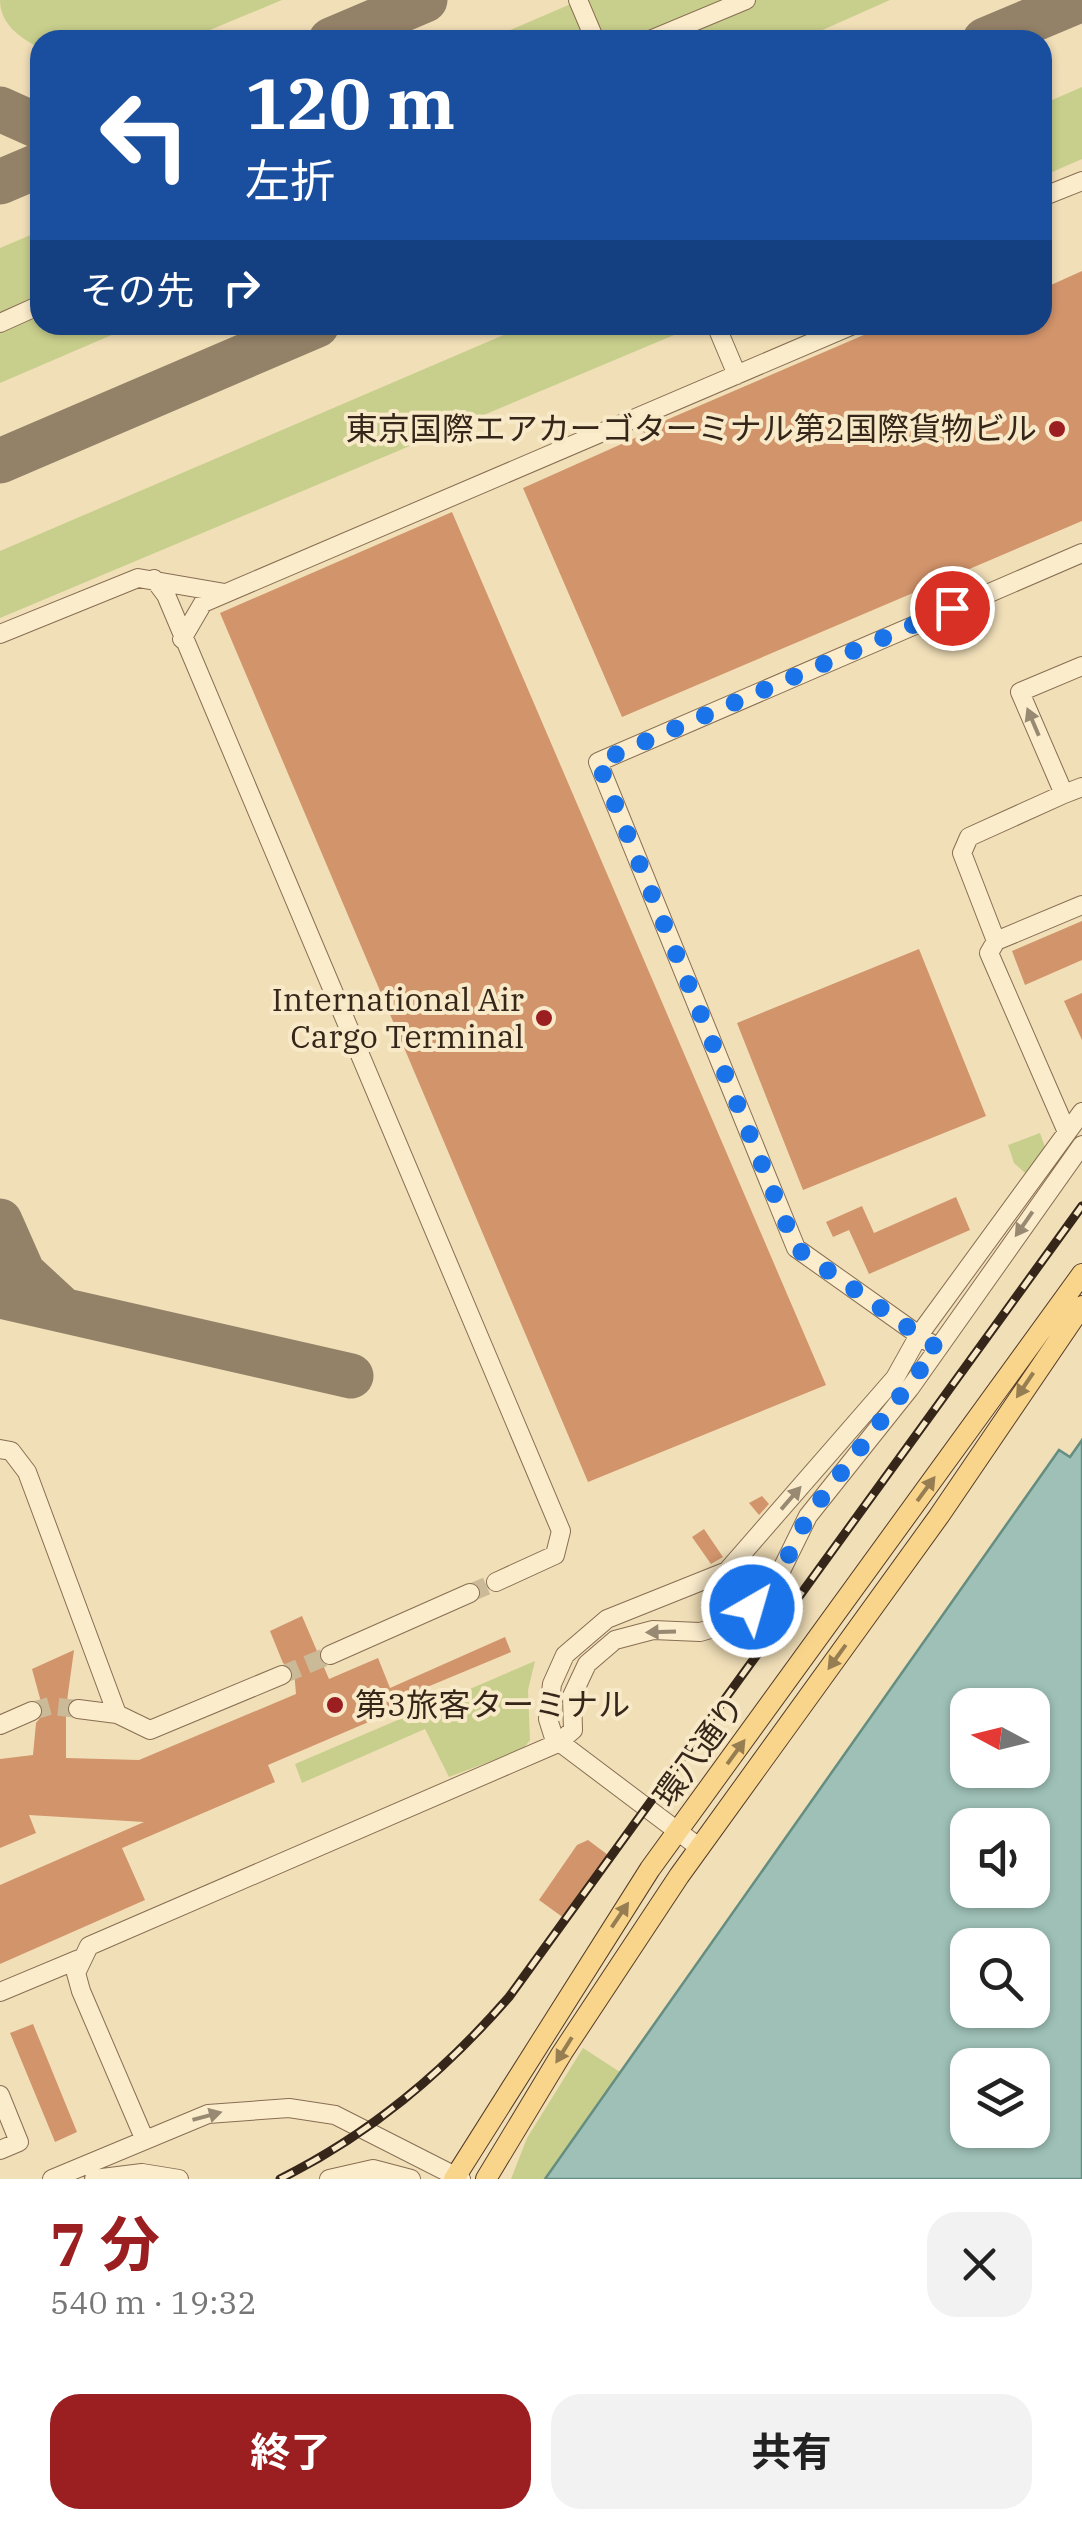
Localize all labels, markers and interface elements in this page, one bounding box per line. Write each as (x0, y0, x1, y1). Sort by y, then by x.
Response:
text: 120 m (245, 57, 455, 148)
icon: left (80, 70, 210, 200)
text: 左折 (245, 151, 335, 209)
icon: right (214, 260, 269, 315)
text: その先 (80, 265, 194, 314)
place label: 東京国際エアカーゴターミナル第2国際貨物ビル (346, 407, 1037, 449)
marker: 東京国際エアカーゴターミナル第2国際貨物ビル (1046, 418, 1068, 440)
pin (910, 566, 995, 651)
icon: arrive (925, 581, 980, 636)
one-way arrow (1025, 707, 1041, 737)
place label: International Air Cargo Terminal (272, 978, 524, 1057)
marker: International Air Cargo Terminal (533, 1007, 555, 1029)
one-way arrow (1015, 1210, 1034, 1237)
one-way arrow (1016, 1371, 1035, 1399)
one-way arrow (916, 1476, 935, 1502)
one-way arrow (779, 1485, 801, 1510)
position arrow (700, 1555, 804, 1659)
one-way arrow (644, 1624, 676, 1640)
one-way arrow (828, 1644, 847, 1670)
place label: 第3旅客ターミナル (355, 1683, 630, 1725)
street label: 環八通り (644, 1686, 753, 1815)
north arrow (950, 1688, 1050, 1788)
map controls (950, 1688, 1050, 2148)
marker: 第3旅客ターミナル (324, 1694, 346, 1716)
one-way arrow (726, 1739, 745, 1765)
button: sound (950, 1808, 1050, 1908)
one-way arrow (610, 1901, 628, 1928)
button: search (950, 1928, 1050, 2028)
one-way arrow (555, 2037, 574, 2064)
button: layers (950, 2048, 1050, 2148)
one-way arrow (192, 2107, 223, 2123)
text: 7 分 (50, 2204, 160, 2283)
button: close (927, 2212, 1032, 2317)
text: 540 m · 19:32 (50, 2281, 257, 2323)
button: 終了 (50, 2394, 531, 2509)
button: 共有 (551, 2394, 1032, 2509)

